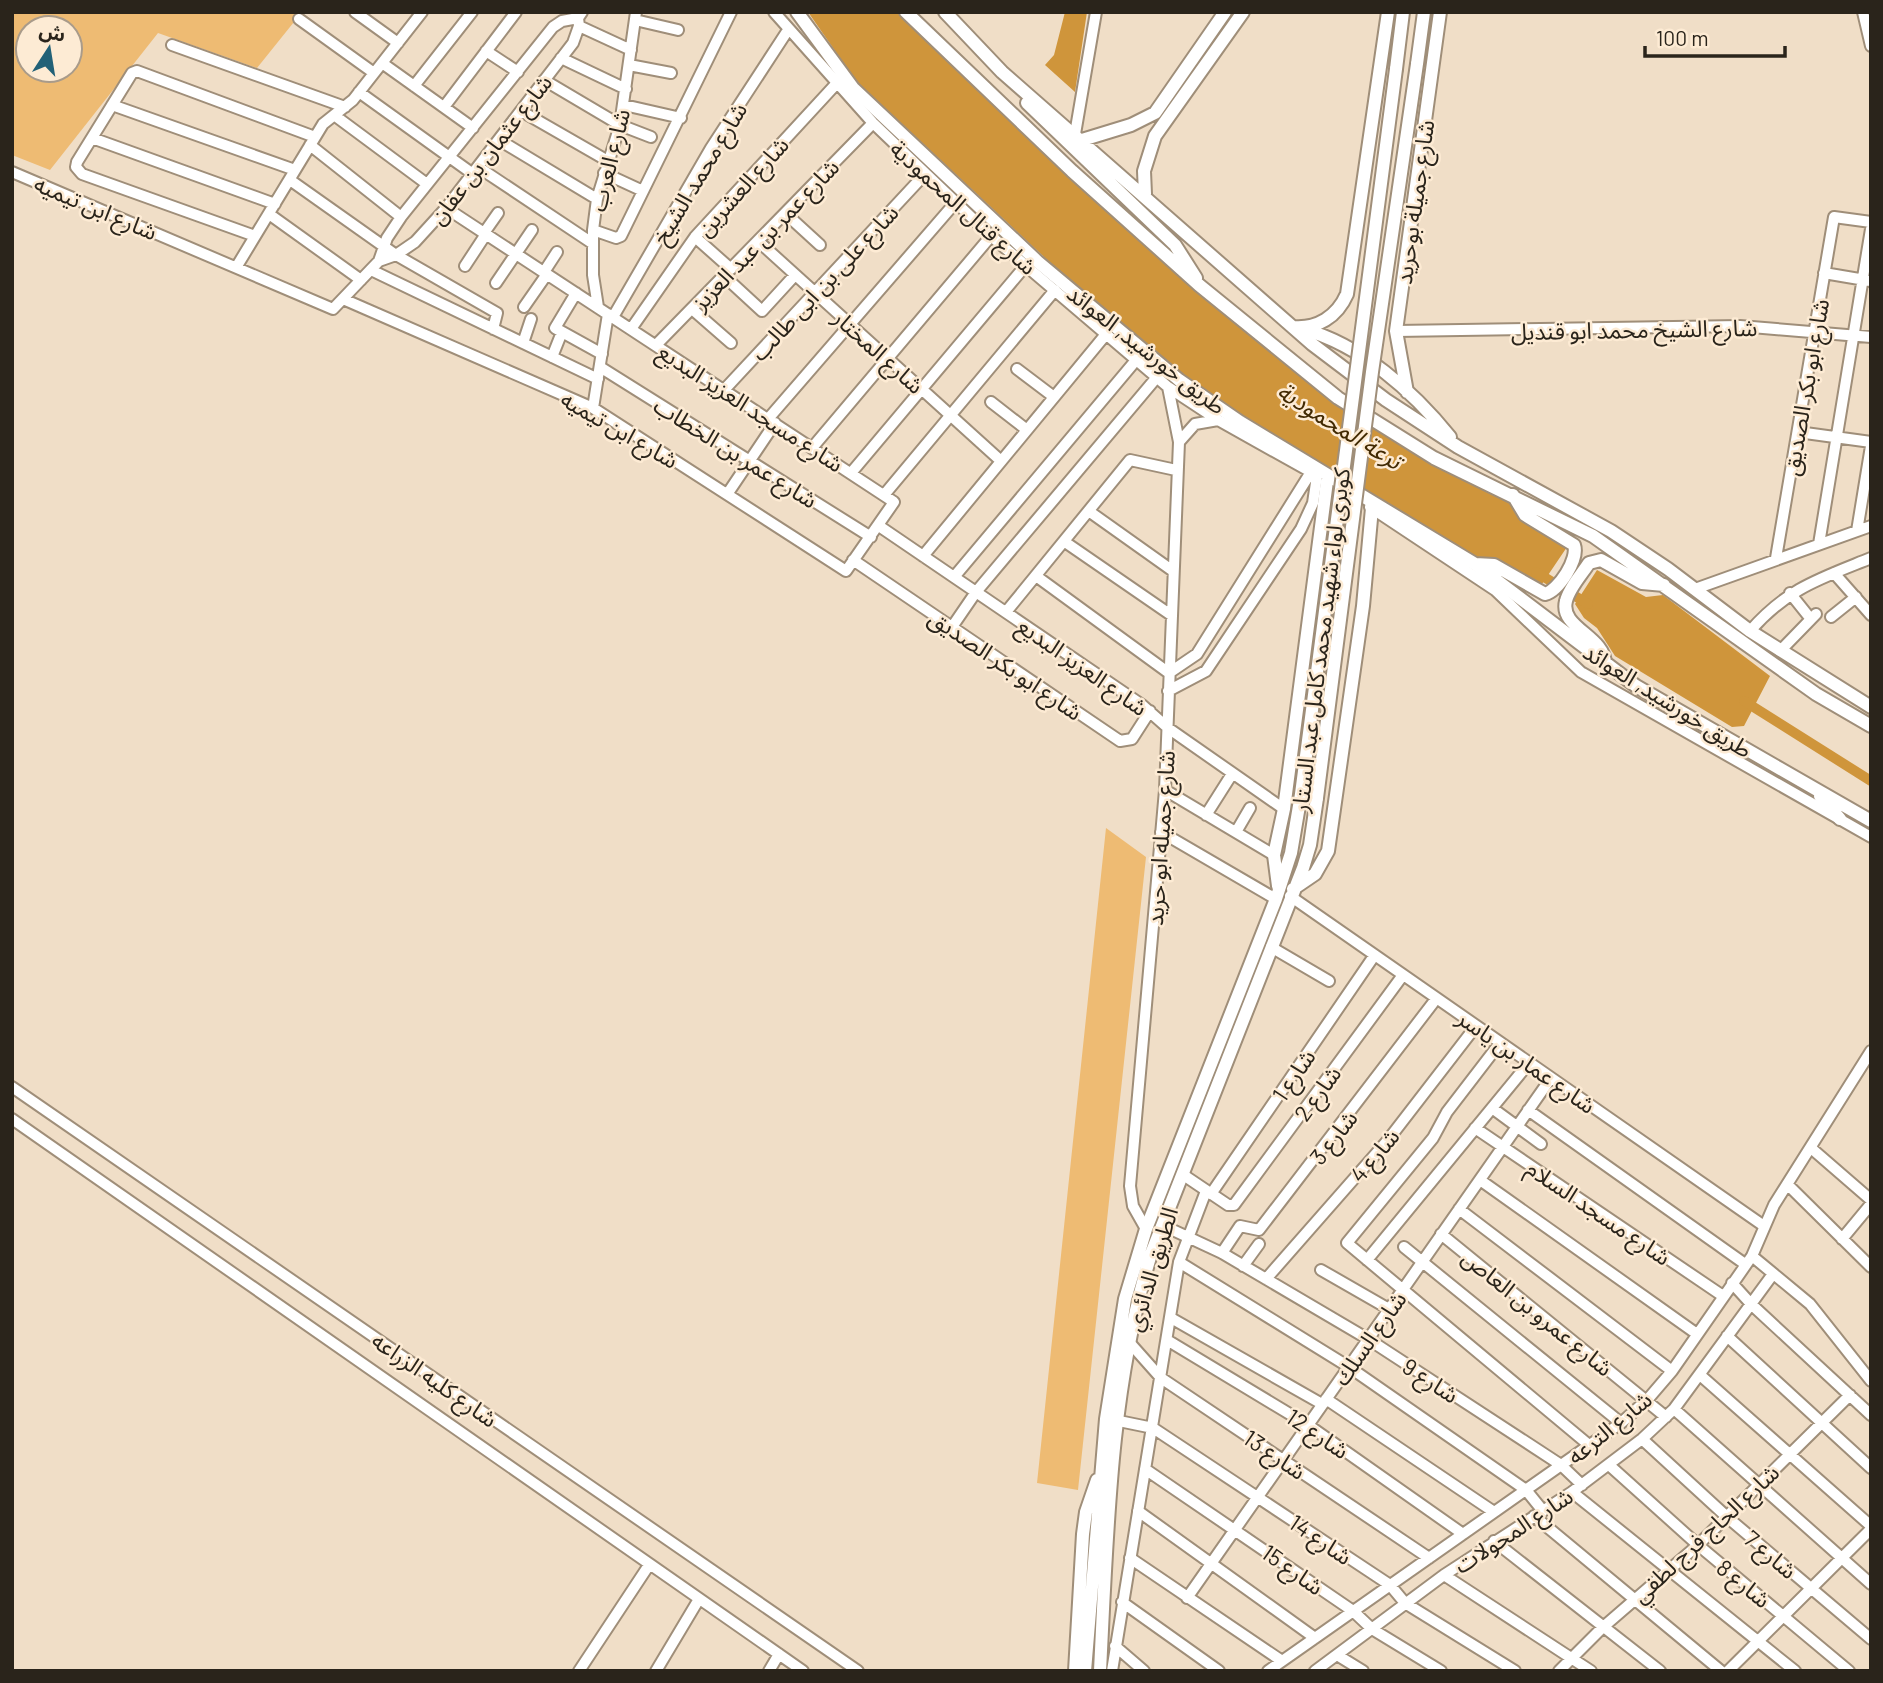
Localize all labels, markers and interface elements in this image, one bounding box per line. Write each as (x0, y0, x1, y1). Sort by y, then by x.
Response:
north arrow (14, 14, 84, 84)
scale bar (1645, 14, 1785, 58)
text: ش (38, 18, 68, 46)
text: 100 m (1656, 25, 1709, 50)
street label: شارع عثمان بن عفان (423, 68, 560, 232)
street label: شارع محمد الشيخ (646, 97, 756, 251)
street label: شارع العرب (583, 106, 639, 215)
street label: شارع جميلة بوحريد (1389, 118, 1443, 287)
street label: شارع العشرين (690, 130, 797, 244)
street label: شارع قنال المحمودية (882, 134, 1043, 283)
street label: شارع عمر بن عبد العزيز (685, 152, 847, 319)
street label: شارع ابن تيميه (29, 169, 162, 249)
street label: شارع على بن ابى طالب (744, 198, 907, 369)
street label: طريق خورشيد, العوائد (1061, 278, 1232, 421)
street label: شارع ابو بكر الصديق (1776, 296, 1838, 478)
street label: شارع المختار (824, 302, 930, 402)
street label: شارع الشيخ محمد ابو قنديل (1510, 313, 1758, 349)
street label: شارع مسجد العزيز البديع (651, 337, 849, 481)
water label: ترعة المحمودية (1272, 375, 1411, 478)
street label: شارع ابن تيميه (554, 384, 684, 477)
street label: شارع عمر بن الخطاب (647, 390, 823, 517)
street label: كوبرى لواء شهيد محمد كامل عبد الستار (1285, 466, 1356, 815)
street label: شارع ابو بكر الصديق (922, 602, 1088, 729)
street label: شارع العزيز البديع (1010, 611, 1154, 724)
street label: طريق خورشيد, العوائد (1578, 637, 1758, 764)
street label: شارع جميله ابو حريد (1140, 749, 1184, 927)
street label: شارع عمار بن ياسر (1449, 1002, 1602, 1122)
street label: شارع 1 (1265, 1043, 1324, 1109)
street label: شارع 2 (1288, 1060, 1350, 1129)
street label: شارع 3 (1303, 1104, 1366, 1172)
street label: شارع 4 (1343, 1122, 1408, 1190)
street label: شارع مسجد السلام (1519, 1153, 1677, 1275)
street label: الطريق الدائري (1119, 1204, 1187, 1336)
street label: شارع عمرو بن العاص (1454, 1243, 1619, 1385)
street label: شارع السلك (1326, 1286, 1415, 1393)
street label: شارع كليه الزراعه (365, 1325, 503, 1436)
street label: شارع 9 (1395, 1352, 1464, 1412)
street label: شارع الترعه (1561, 1384, 1659, 1473)
street label: شارع 12 (1279, 1402, 1355, 1467)
street label: شارع 13 (1236, 1423, 1312, 1488)
street label: شارع الحاج فرج لطفي (1626, 1458, 1787, 1611)
street label: شارع المحولات (1448, 1481, 1580, 1582)
street label: شارع 14 (1282, 1508, 1358, 1574)
street label: شارع 7 (1736, 1524, 1803, 1587)
street label: شارع 15 (1254, 1538, 1329, 1604)
street label: شارع 8 (1709, 1553, 1777, 1616)

